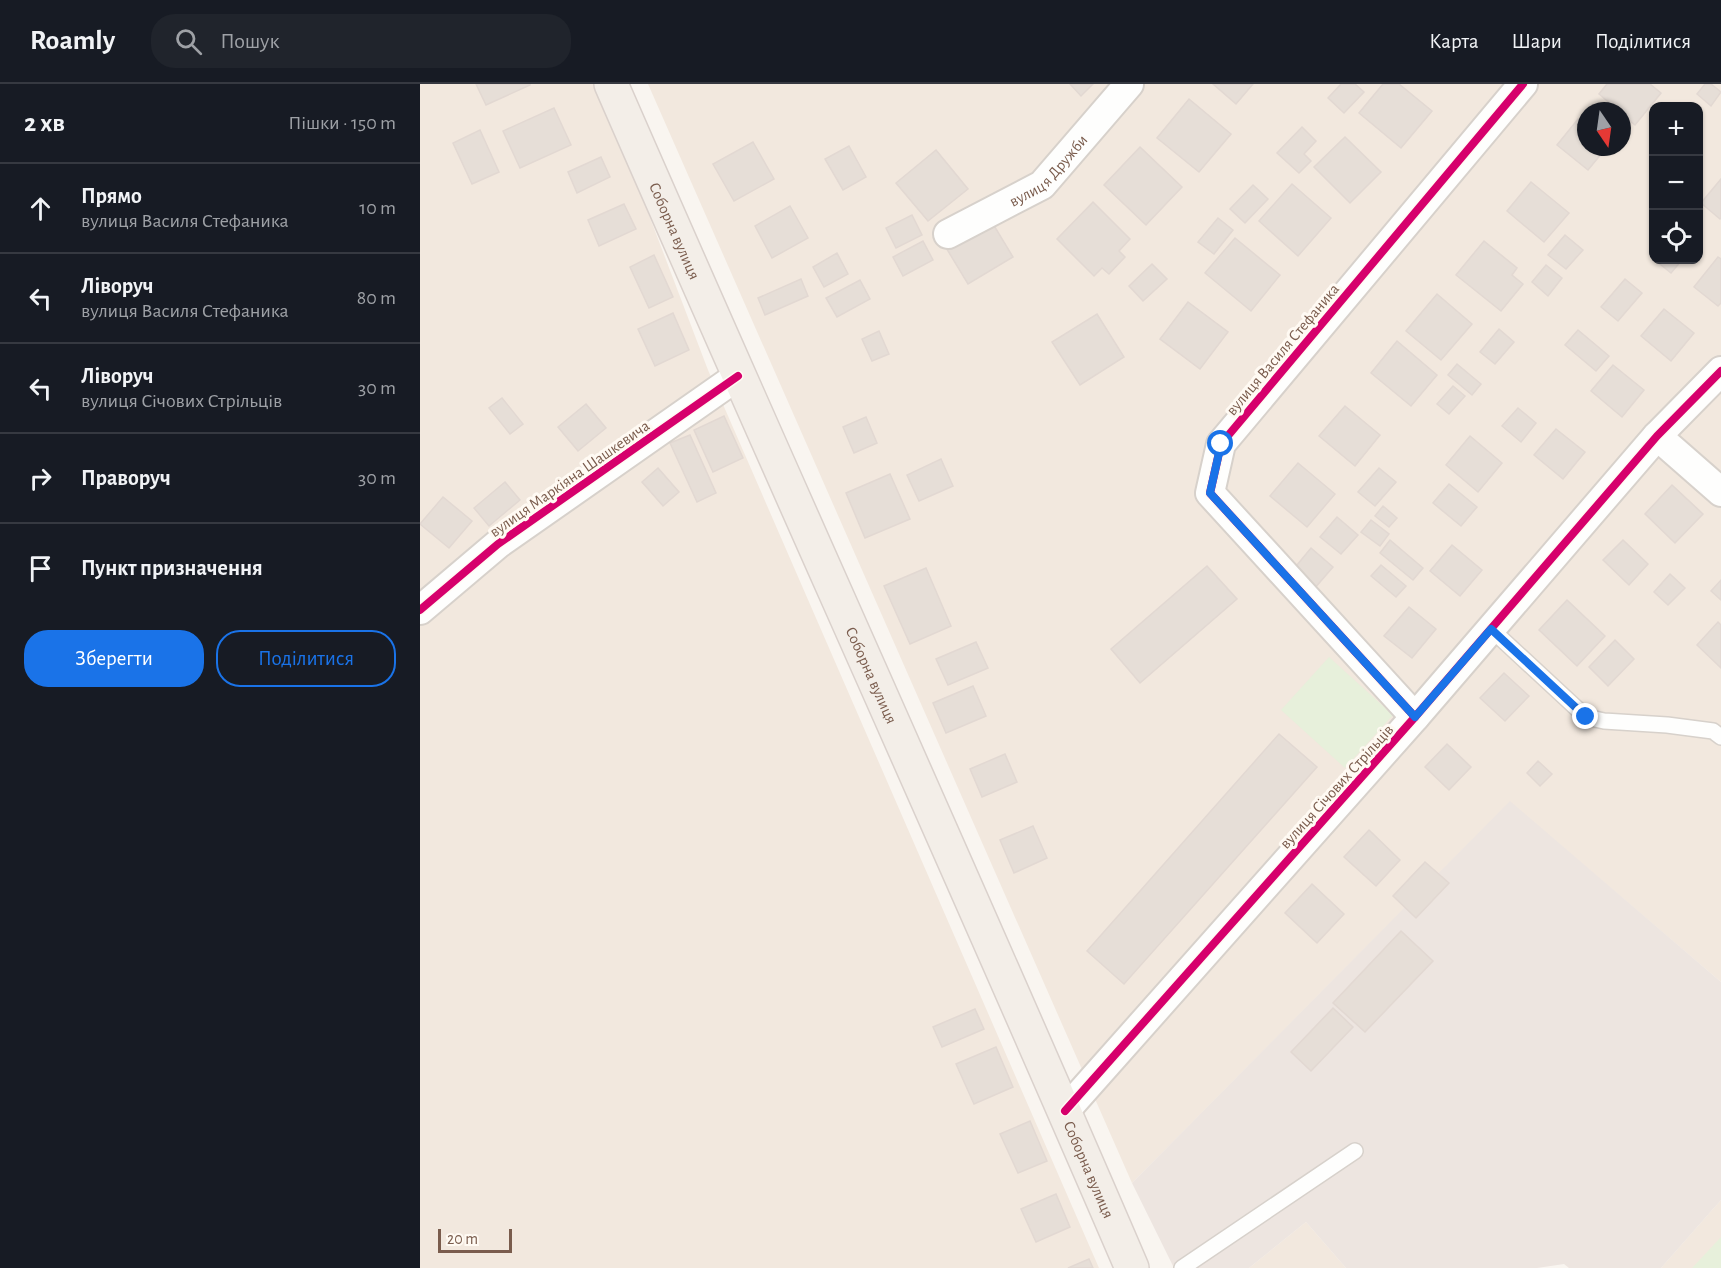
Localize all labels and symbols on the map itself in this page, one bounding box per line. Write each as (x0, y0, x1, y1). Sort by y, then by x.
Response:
north arrow (1577, 102, 1631, 156)
street label: вулиця Дружби (1007, 132, 1091, 210)
street label: Соборна вулиця (646, 180, 703, 282)
street label: вулиця Василя Стефаника (1223, 281, 1343, 419)
street label: вулиця Маркіяна Шашкевича (487, 417, 653, 541)
route start (1207, 430, 1233, 456)
street label: Соборна вулиця (843, 624, 899, 726)
route end (1572, 703, 1598, 729)
street label: вулиця Січових Стрільців (1277, 722, 1397, 853)
street label: Соборна вулиця (1060, 1119, 1117, 1221)
scale bar (438, 1226, 512, 1254)

